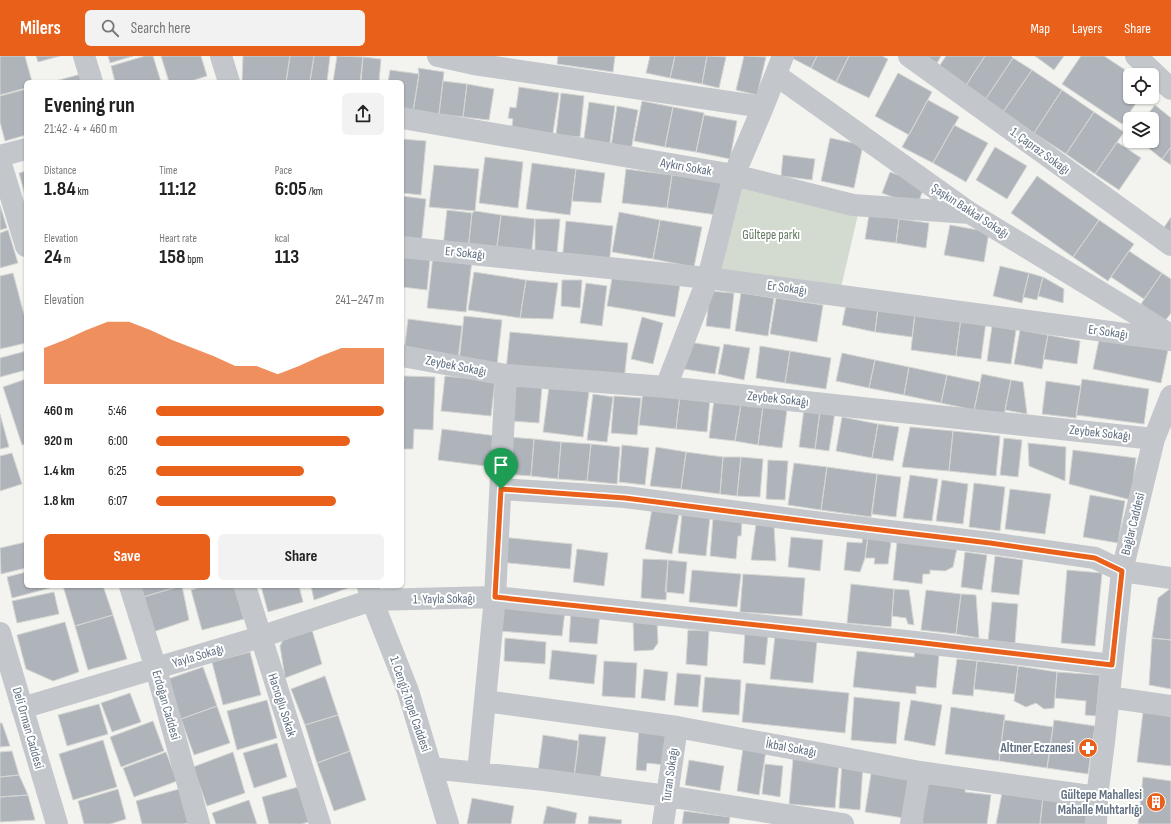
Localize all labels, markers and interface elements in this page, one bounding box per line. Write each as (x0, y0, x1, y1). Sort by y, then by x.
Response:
search box (85, 10, 365, 46)
text: Milers (20, 17, 61, 40)
icon: search (99, 17, 121, 39)
text: Search here (131, 19, 191, 38)
text: Map (1030, 20, 1050, 37)
text: Layers (1072, 20, 1102, 37)
text: Share (1124, 20, 1151, 37)
map controls (1123, 68, 1159, 148)
button: locate (1123, 68, 1159, 104)
text: Evening run (44, 92, 135, 119)
button: share (342, 93, 384, 135)
button: layers (1123, 112, 1159, 148)
text: 21:42 · 4 × 460 m (44, 121, 117, 137)
street label: 1. Çapraz Sokağı (1007, 124, 1073, 178)
street label: Aykırı Sokak (658, 154, 713, 179)
text: Distance (44, 164, 76, 177)
text: Time (159, 164, 177, 177)
text: Pace (275, 164, 292, 177)
text: 1.84 (44, 177, 76, 201)
text: 11:12 (159, 177, 196, 201)
text: 6:05 (275, 177, 307, 201)
street label: Şaşkın Bakkal Sokağı (928, 180, 1012, 242)
text: km (76, 185, 89, 198)
text: /km (307, 185, 323, 198)
park label: Gültepe parkı (742, 227, 800, 243)
text: Elevation (44, 232, 78, 245)
text: Heart rate (159, 232, 197, 245)
text: kcal (275, 232, 289, 245)
street label: Er Sokağı (444, 243, 486, 263)
text: 24 (44, 245, 62, 269)
text: 158 (159, 245, 185, 269)
text: 113 (275, 245, 299, 269)
text: m (62, 253, 71, 266)
text: bpm (185, 253, 203, 266)
street label: Er Sokağı (766, 277, 808, 299)
text: Elevation (44, 292, 84, 308)
text: 241–247 m (335, 292, 384, 308)
street label: Er Sokağı (1087, 321, 1129, 343)
street label: Zeybek Sokağı (424, 352, 488, 380)
street label: Zeybek Sokağı (747, 388, 809, 410)
text: 460 m (44, 403, 73, 419)
text: 5:46 (108, 403, 127, 419)
street label: Zeybek Sokağı (1069, 422, 1131, 444)
text: 920 m (44, 433, 73, 449)
text: 6:00 (108, 433, 128, 449)
pin (484, 448, 518, 489)
icon: arrive (490, 454, 512, 476)
text: 1.4 km (44, 463, 75, 479)
text: 6:25 (108, 463, 127, 479)
street label: Bağlar Caddesi (1118, 491, 1148, 557)
text: 1.8 km (44, 493, 75, 509)
text: 6:07 (108, 493, 127, 509)
button: Save (44, 534, 210, 580)
button: Share (218, 534, 384, 580)
street label: 1. Yayla Sokağı (413, 590, 475, 608)
street label: Yayla Sokağı (170, 641, 226, 671)
street label: 1. Cengiz Topel Caddesi (386, 654, 434, 754)
street label: Erdoğan Caddesi (148, 668, 184, 742)
street label: Hacıoğlu Sokak (264, 671, 300, 739)
street label: Deli Orman Caddesi (9, 685, 47, 771)
street label: İkbal Sokağı (764, 735, 818, 760)
pharmacy icon: Altıner Eczanesi (1077, 737, 1099, 759)
place label: Altıner Eczanesi (1000, 740, 1074, 756)
street label: Turan Sokağı (658, 747, 682, 803)
place label: Gültepe Mahallesi Mahalle Muhtarlığı (1058, 787, 1142, 818)
building icon: Gültepe Mahallesi Mahalle Muhtarlığı (1145, 791, 1167, 813)

